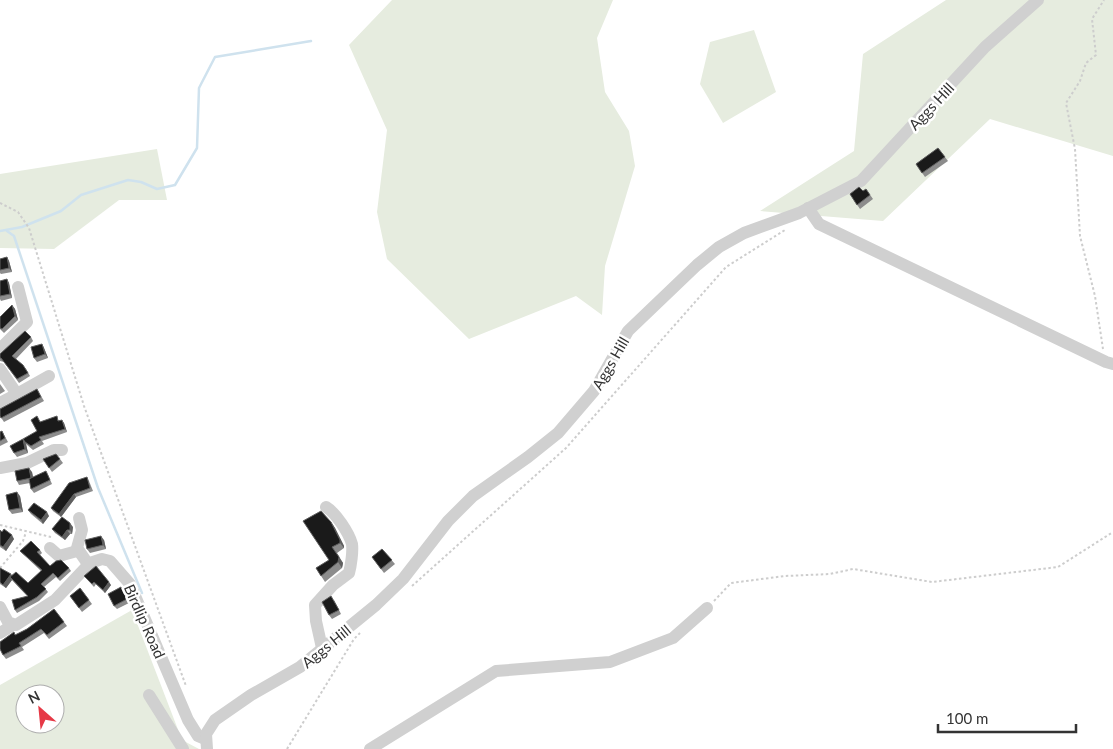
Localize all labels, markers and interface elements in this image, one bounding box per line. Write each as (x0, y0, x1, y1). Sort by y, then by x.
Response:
street label: Aggs Hill (905, 79, 957, 133)
street label: Aggs Hill (588, 333, 632, 393)
street label: Birdlip Road (121, 581, 169, 661)
street label: Aggs Hill (298, 621, 354, 671)
north arrow (15, 684, 65, 734)
text: N (25, 687, 43, 707)
scale bar (938, 702, 1076, 734)
text: 100 m (946, 709, 988, 727)

